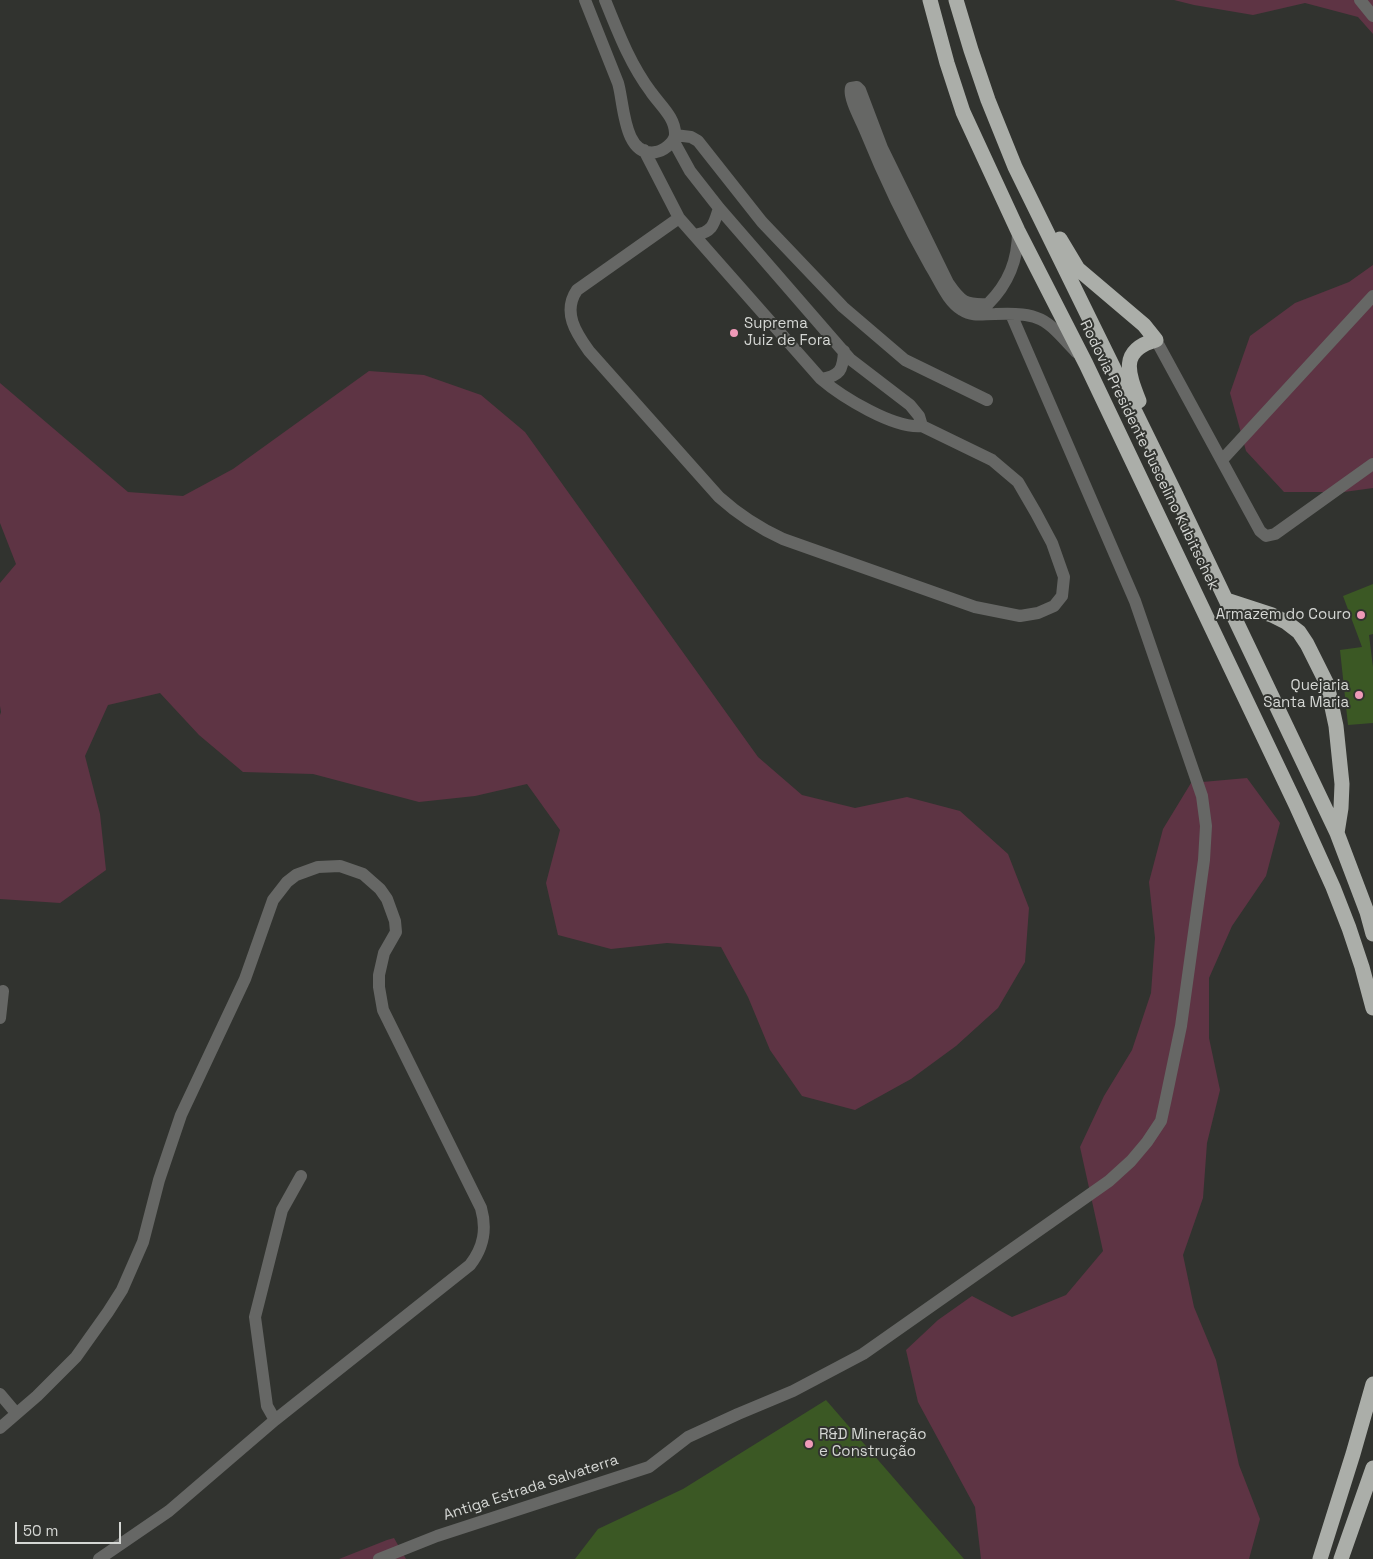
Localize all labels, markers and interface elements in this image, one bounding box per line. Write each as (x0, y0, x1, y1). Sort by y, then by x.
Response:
place label: Suprema Juiz de Fora (744, 315, 831, 350)
street label: Rodovia Presidente Juscelino Kubitschek (1076, 317, 1222, 593)
marker: Suprema Juiz de Fora (728, 327, 740, 339)
place label: Armazem do Couro (1216, 606, 1351, 624)
marker: Armazem do Couro (1355, 609, 1367, 621)
place label: Quejaria Santa Maria (1263, 677, 1349, 712)
marker: Quejaria Santa Maria (1353, 689, 1365, 701)
place label: R&D Mineração e Construção (819, 1426, 927, 1461)
marker: R&D Mineração e Construção (803, 1438, 815, 1450)
street label: Antiga Estrada Salvaterra (441, 1451, 621, 1525)
scale bar (18, 1512, 124, 1544)
text: 50 m (23, 1521, 58, 1540)

